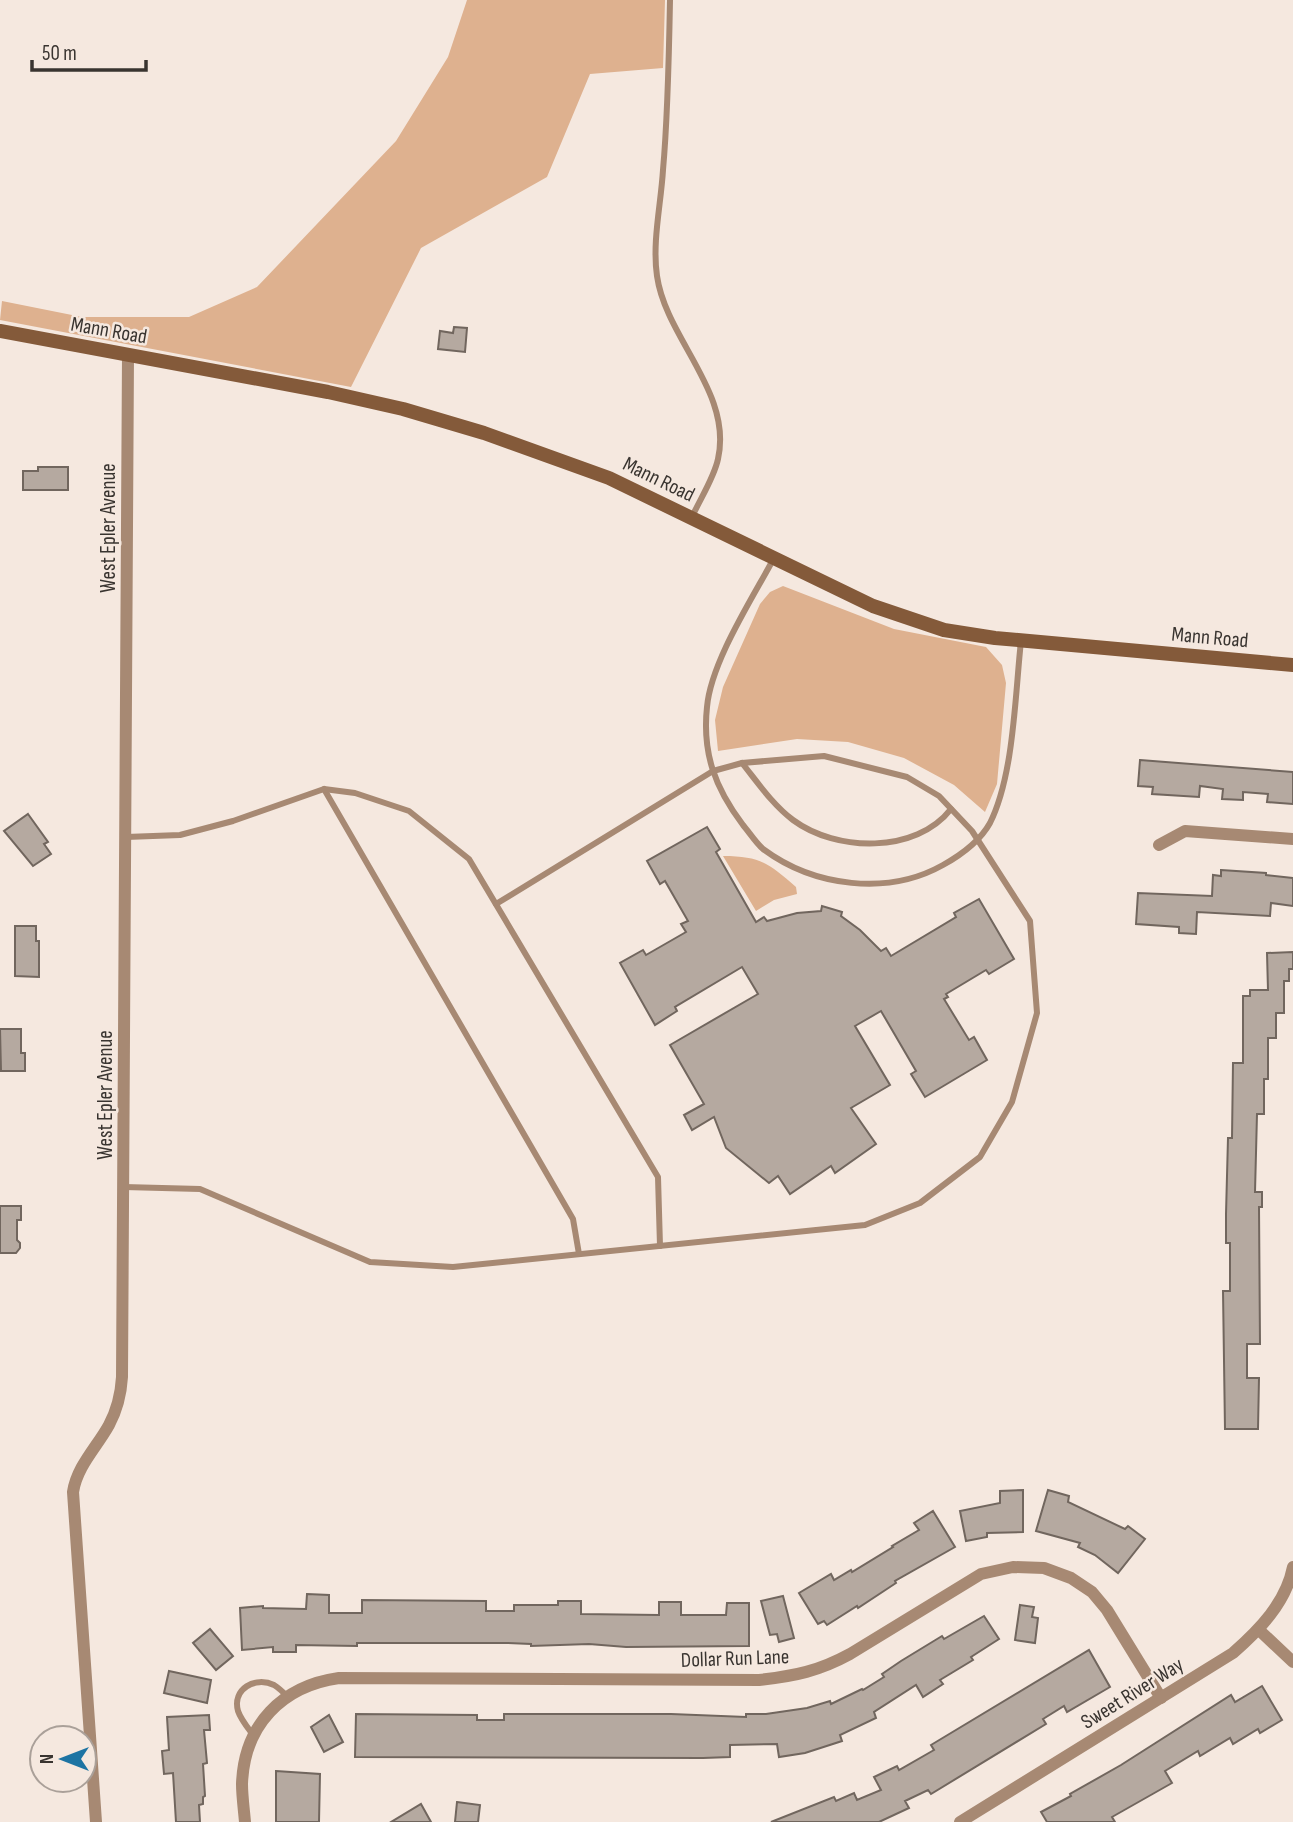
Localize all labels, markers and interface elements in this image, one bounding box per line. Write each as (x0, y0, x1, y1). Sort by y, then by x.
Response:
scale bar (32, 28, 145, 72)
text: 50 m (42, 41, 77, 66)
street label: Mann Road (69, 312, 149, 349)
street label: Mann Road (619, 451, 699, 508)
street label: West Epler Avenue (96, 463, 121, 593)
street label: Mann Road (1171, 622, 1249, 653)
street label: West Epler Avenue (93, 1030, 118, 1160)
street label: Dollar Run Lane (680, 1644, 790, 1673)
street label: Sweet River Way (1077, 1652, 1188, 1735)
north arrow (28, 1724, 98, 1794)
text: N (36, 1754, 59, 1764)

